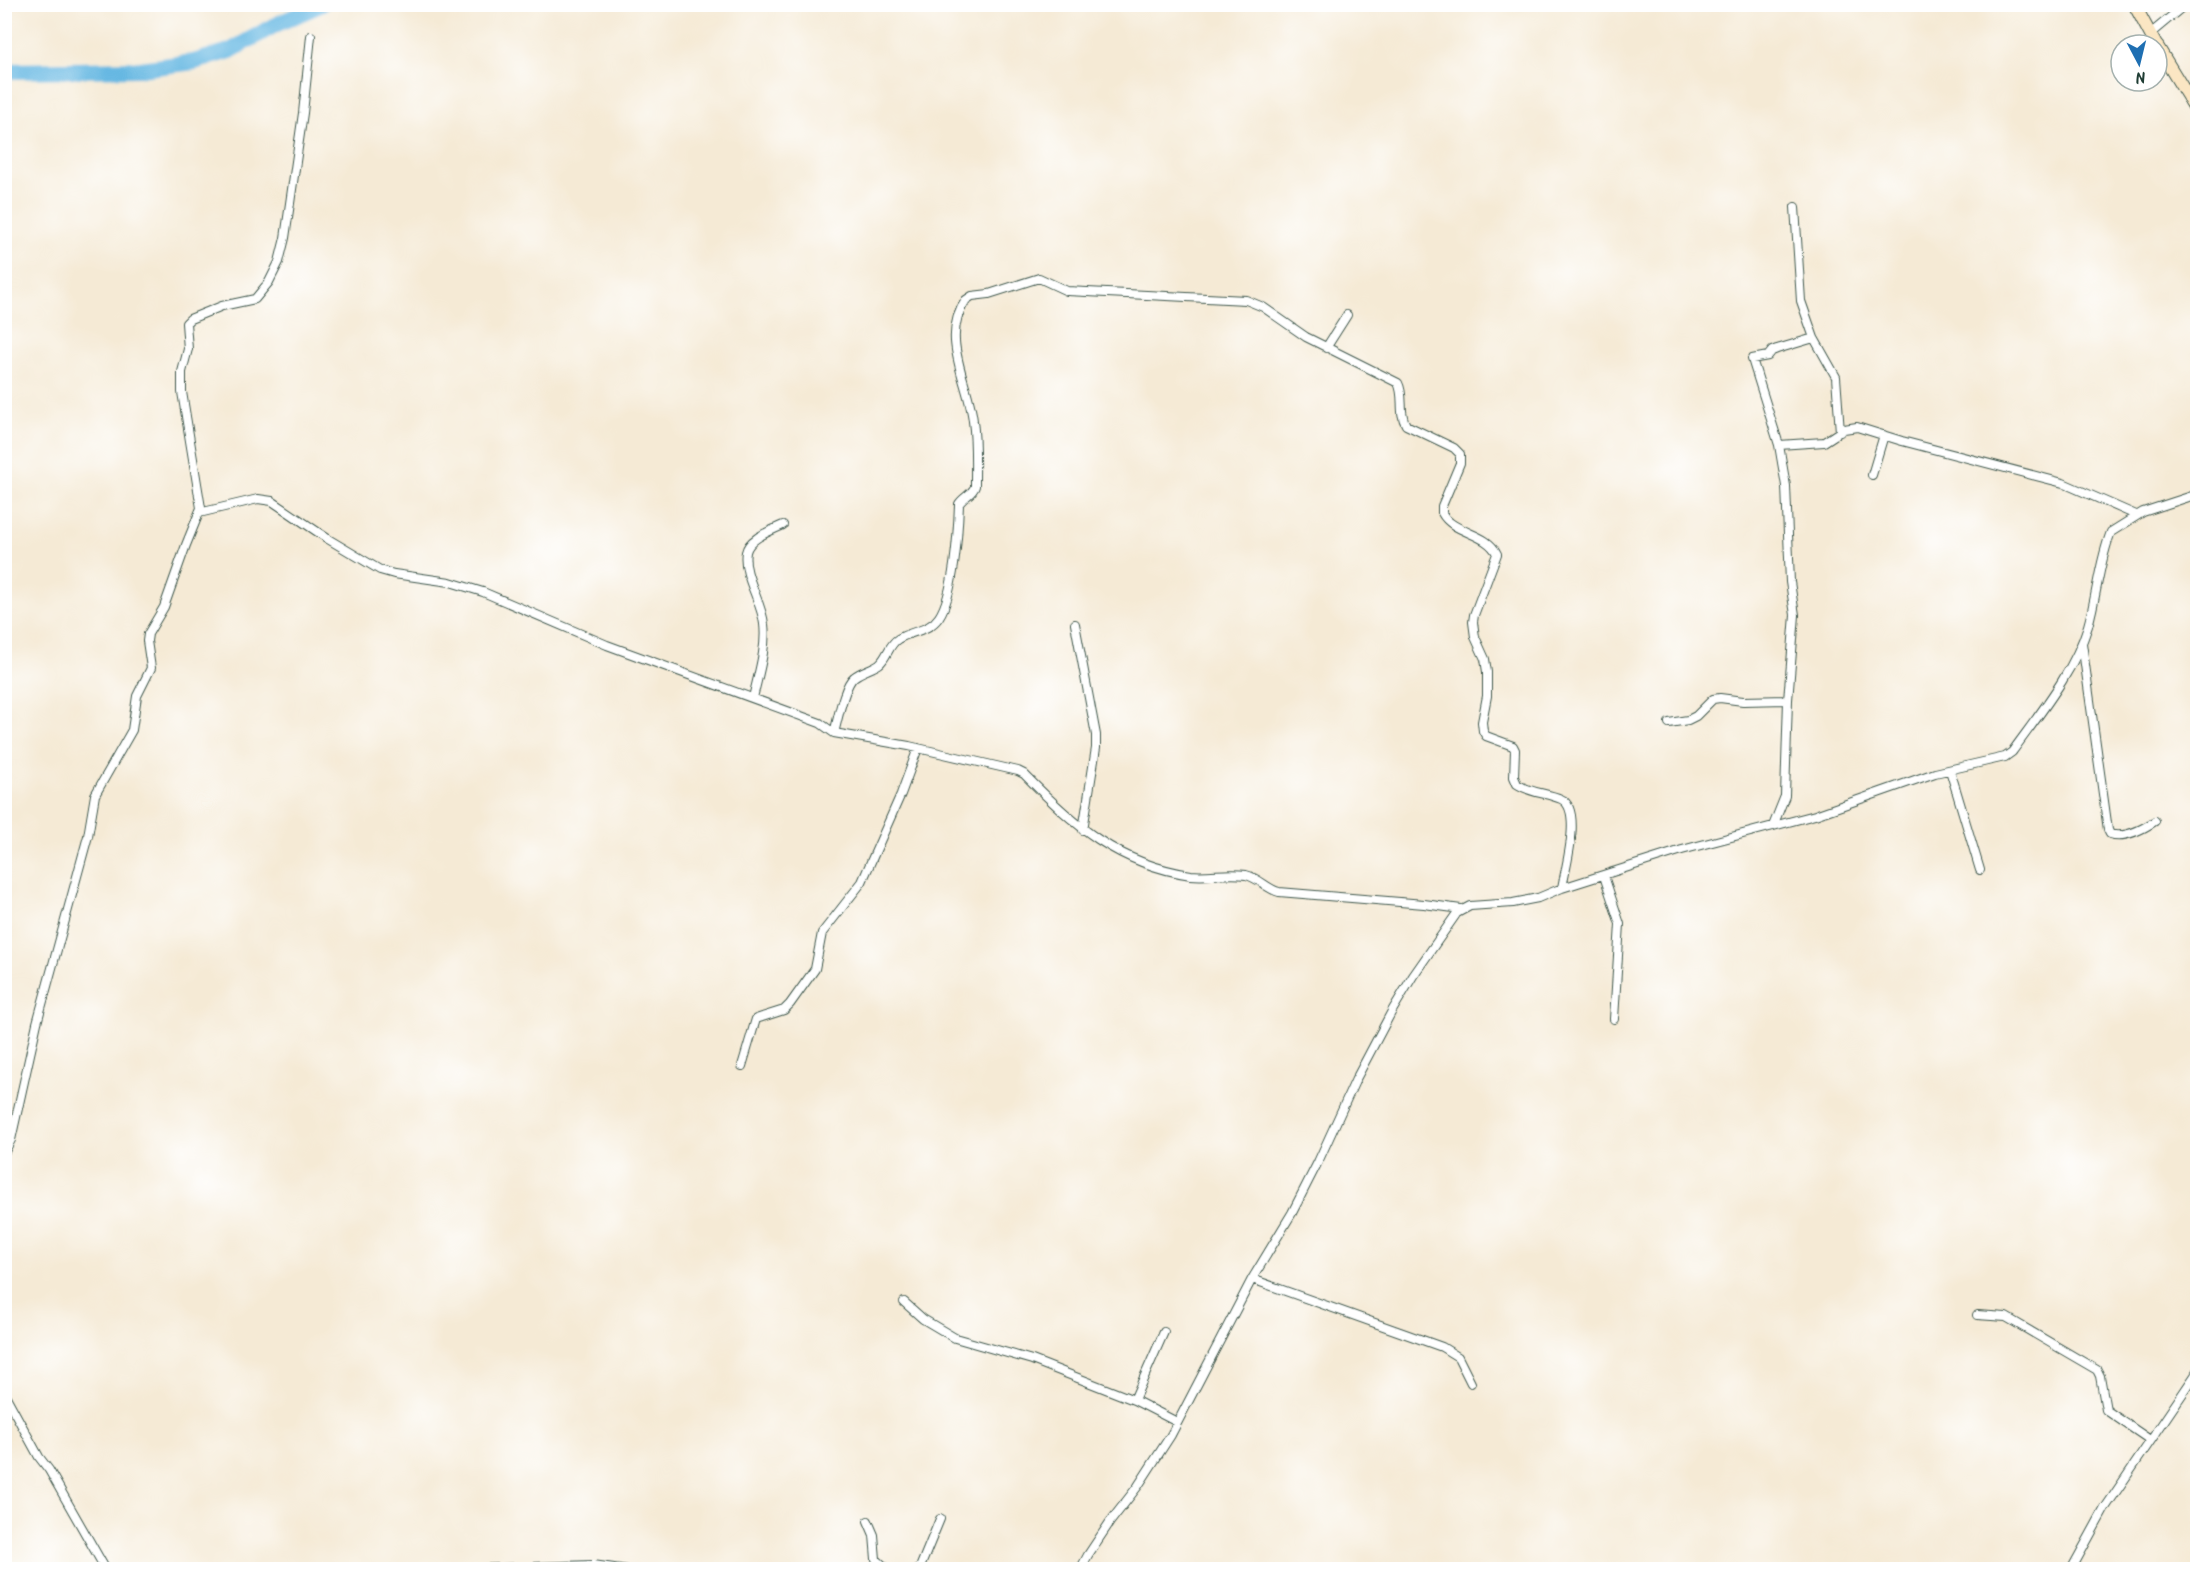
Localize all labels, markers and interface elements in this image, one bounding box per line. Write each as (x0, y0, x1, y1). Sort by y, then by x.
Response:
north arrow (2109, 33, 2169, 93)
text: N (2134, 63, 2147, 89)

